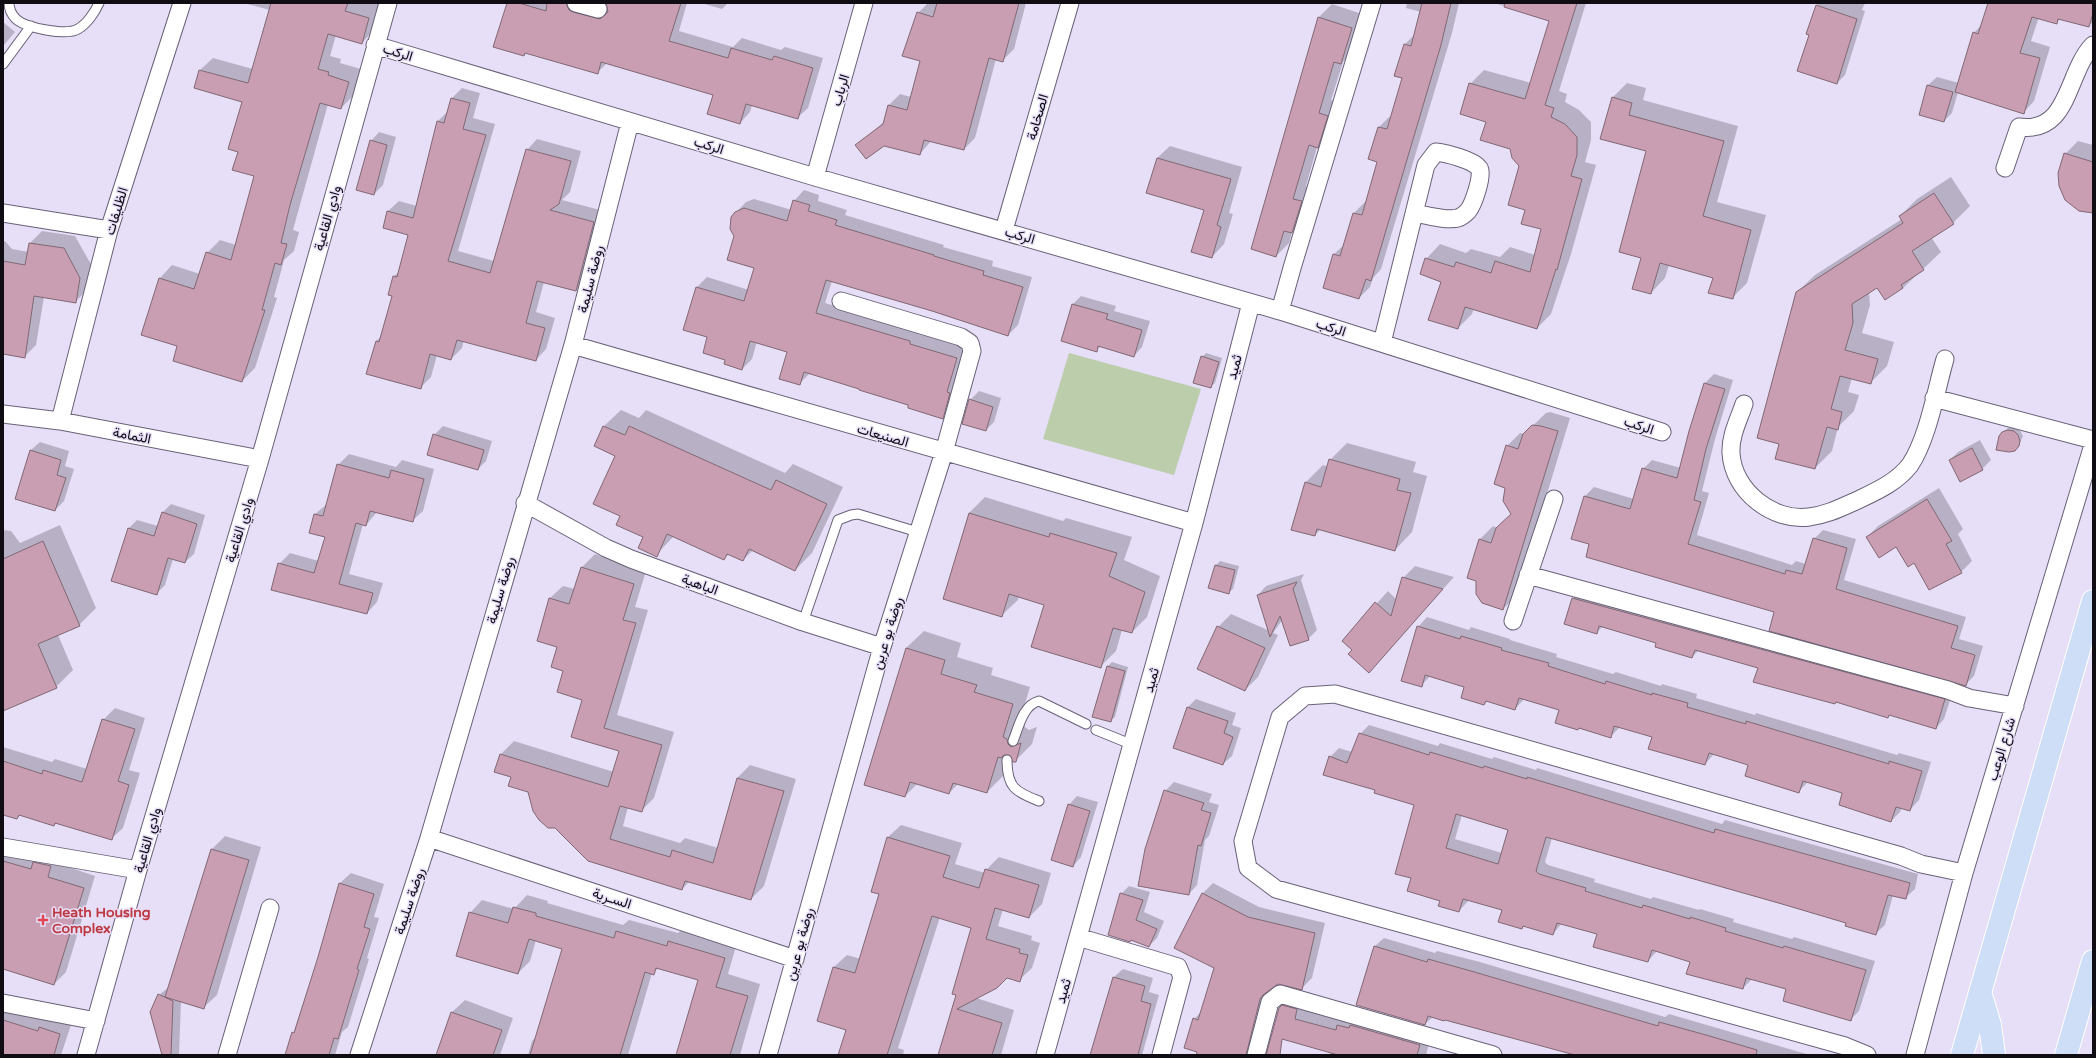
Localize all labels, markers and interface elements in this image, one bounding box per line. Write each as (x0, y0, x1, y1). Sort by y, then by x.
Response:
street label: الركب (381, 40, 415, 65)
street label: الرباب (828, 72, 853, 108)
street label: الصخامة (1023, 92, 1052, 142)
street label: الركب (692, 133, 726, 158)
street label: وادي القاعية (310, 183, 348, 254)
street label: الظليفات (101, 185, 132, 237)
street label: الركب (1003, 223, 1037, 248)
street label: روضة سليمة (574, 243, 607, 315)
street label: الركب (1314, 315, 1348, 340)
street label: ثميد (1223, 353, 1246, 381)
street label: الركب (1622, 413, 1656, 438)
street label: الصنيعات (855, 420, 911, 451)
street label: الثمامة (111, 423, 153, 448)
street label: وادي القاعية (222, 496, 260, 566)
street label: روضة سليمة (483, 554, 518, 626)
street label: الباهية (679, 570, 721, 599)
street label: روضة بو عرين (868, 595, 907, 672)
street label: ثميد (1140, 666, 1163, 694)
street label: شارع الوعب (1984, 715, 2021, 784)
street label: وادي القاعية (130, 805, 168, 876)
street label: روضة سليمة (391, 865, 428, 937)
street label: السـرية (590, 884, 633, 913)
place label: Heath Housing Complex (52, 904, 151, 937)
street label: روضة بو عرين (782, 905, 817, 983)
marker: Heath Housing Complex (37, 914, 49, 926)
street label: ثميد (1052, 977, 1075, 1005)

